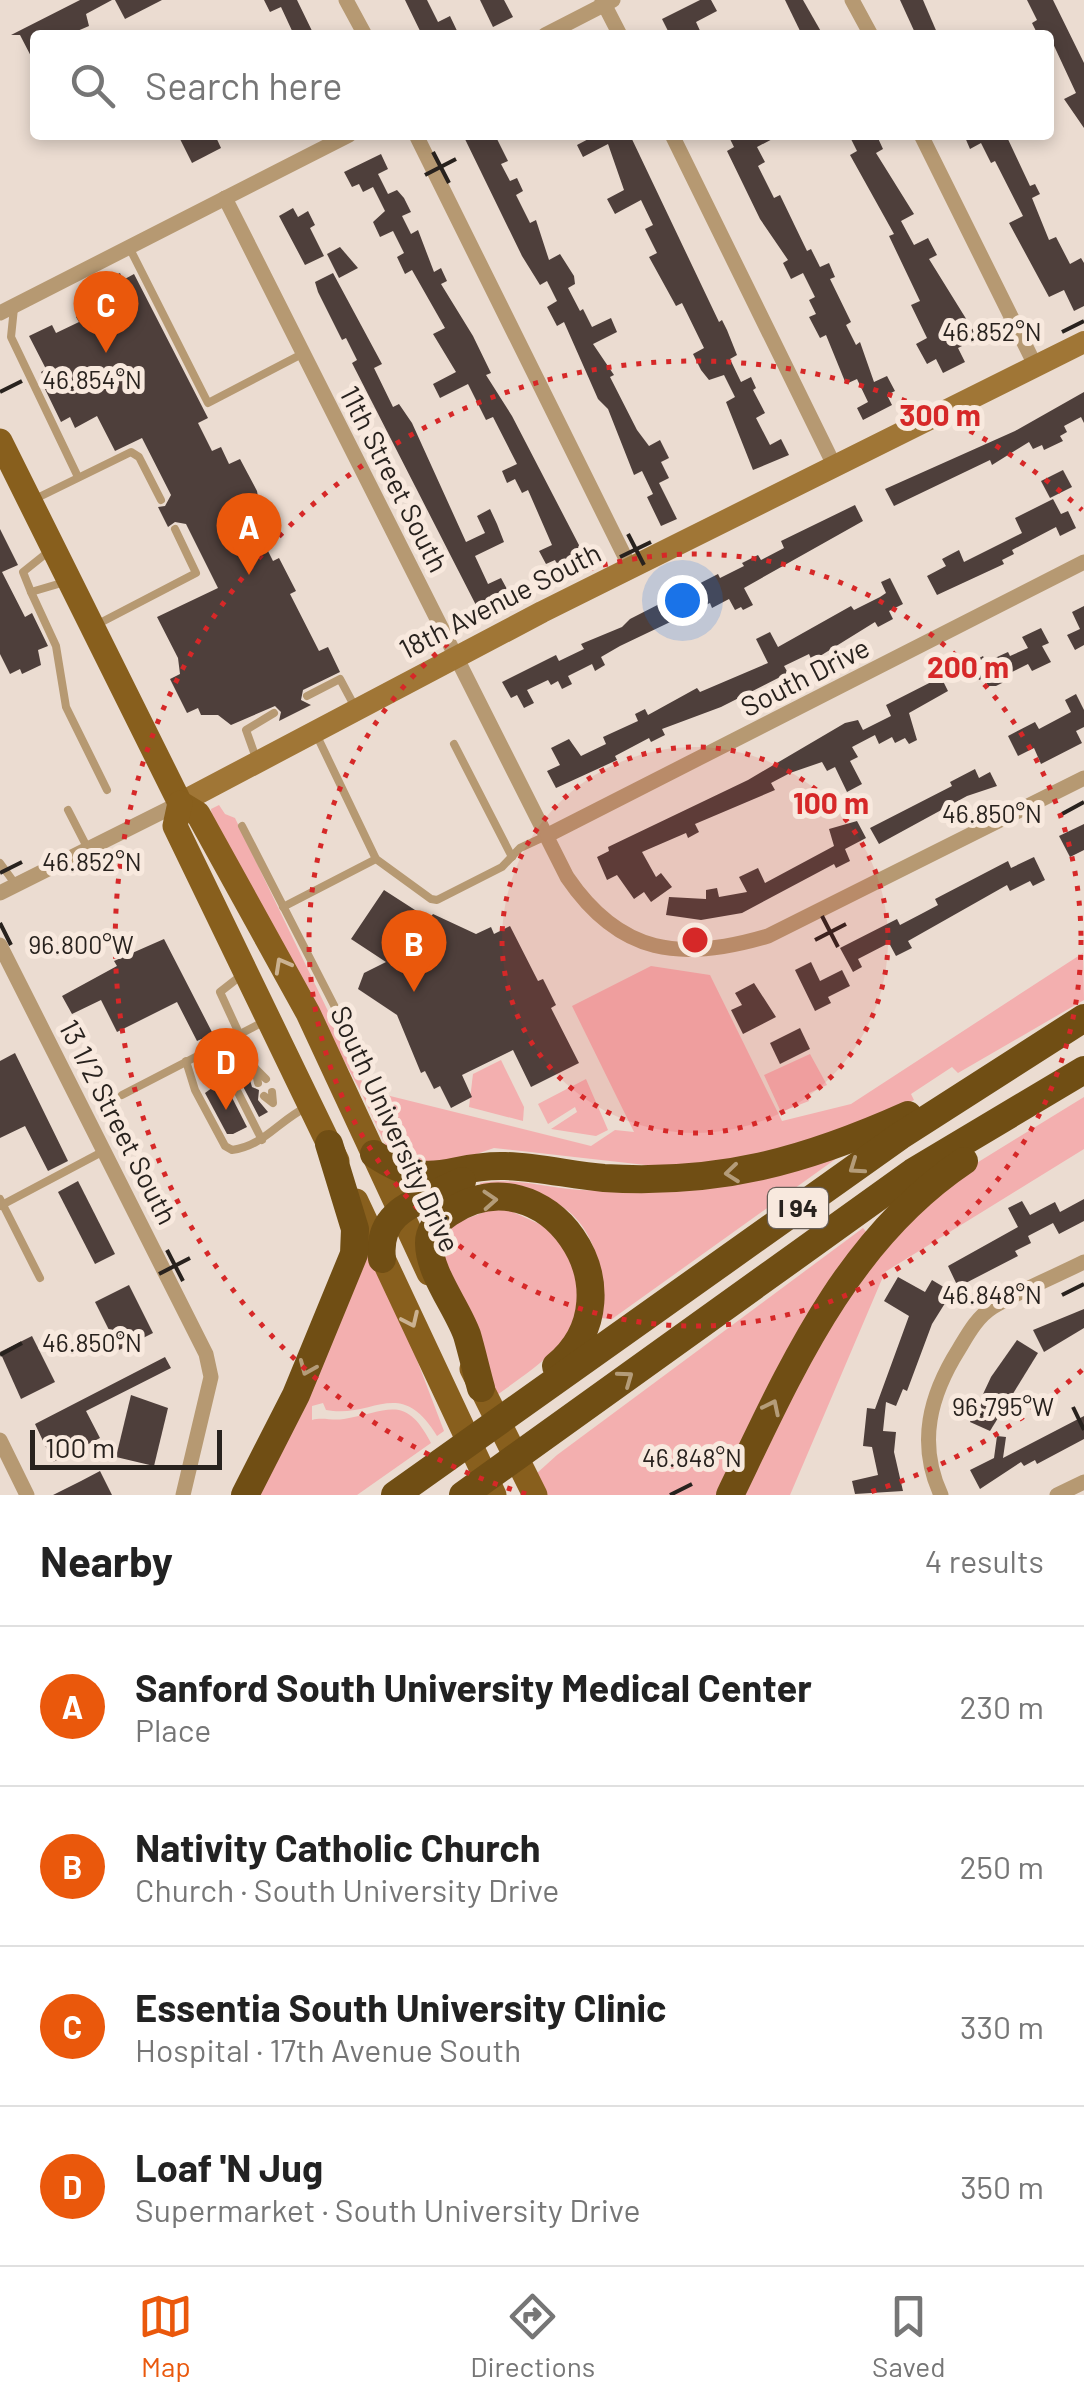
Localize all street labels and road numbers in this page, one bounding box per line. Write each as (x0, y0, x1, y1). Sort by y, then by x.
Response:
street label: 11th Street South (333, 380, 456, 577)
street label: 18th Avenue South (393, 535, 606, 666)
street label: South Drive (735, 629, 875, 723)
street label: South University Drive (324, 1000, 468, 1257)
street label: 13 1/2 Street South (53, 1013, 185, 1230)
road number: I 94 (768, 1188, 828, 1228)

